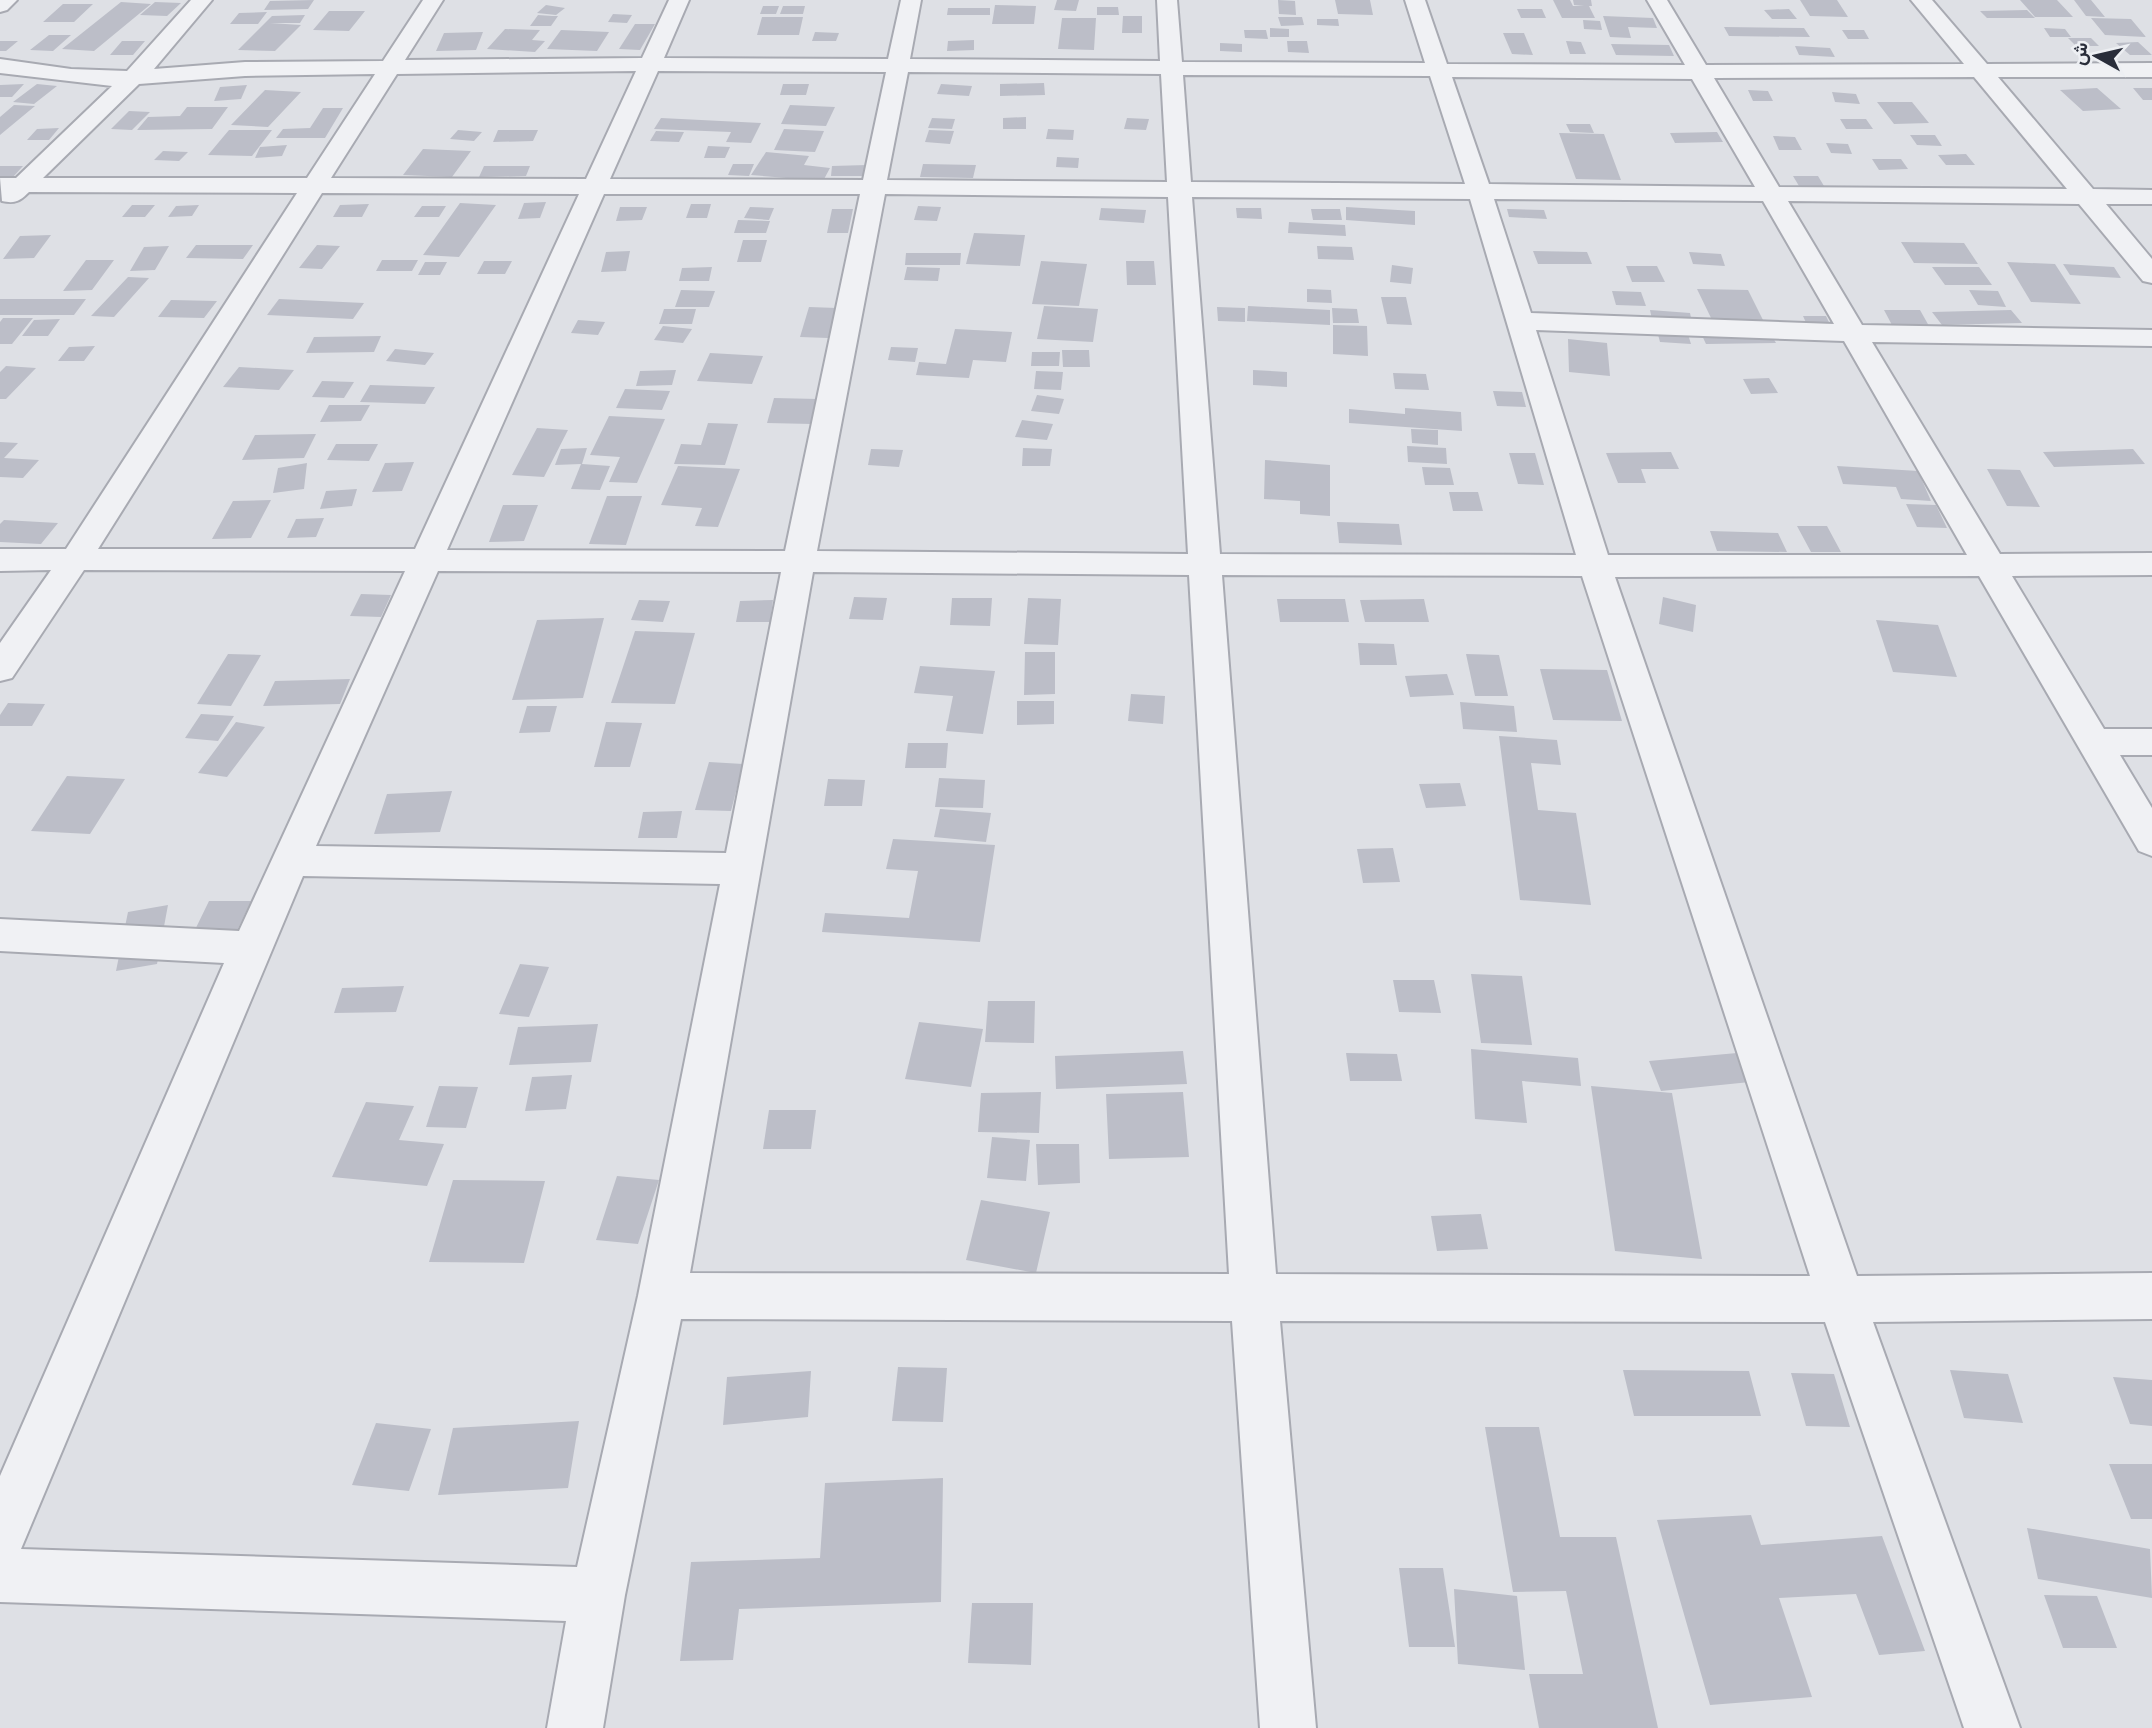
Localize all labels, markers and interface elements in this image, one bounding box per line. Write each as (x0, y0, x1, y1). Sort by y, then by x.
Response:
north arrow (2061, 21, 2131, 91)
text: ش (2066, 40, 2093, 67)

